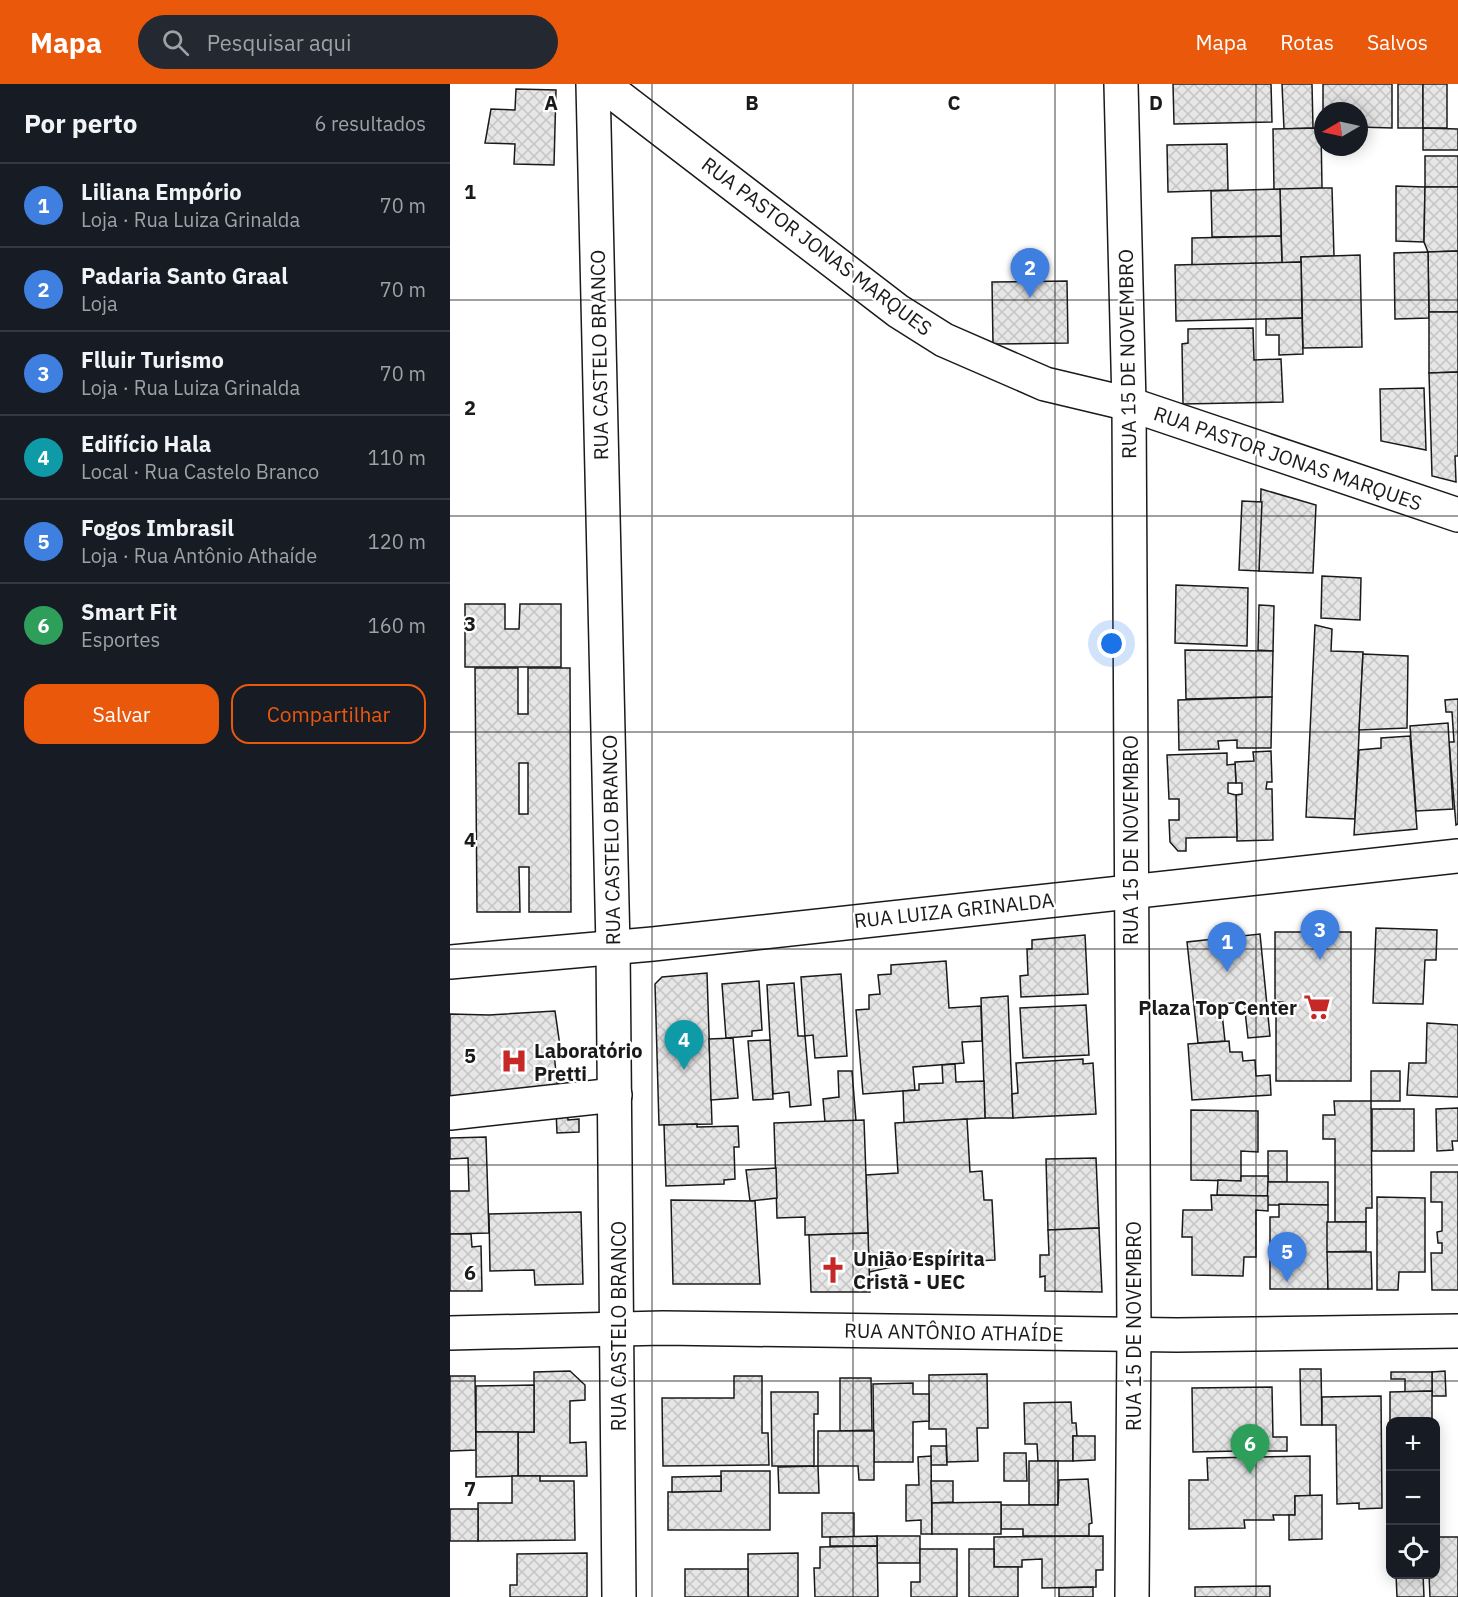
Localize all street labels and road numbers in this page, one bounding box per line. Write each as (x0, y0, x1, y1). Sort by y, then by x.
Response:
street label: RUA PASTOR JONAS MARQUES (696, 150, 938, 342)
street label: RUA 15 DE NOVEMBRO (1112, 249, 1142, 459)
street label: RUA CASTELO BRANCO (584, 250, 614, 460)
street label: RUA PASTOR JONAS MARQUES (1150, 399, 1426, 517)
street label: RUA CASTELO BRANCO (596, 735, 626, 945)
street label: RUA 15 DE NOVEMBRO (1117, 735, 1144, 945)
street label: RUA LUIZA GRINALDA (853, 886, 1056, 934)
street label: RUA CASTELO BRANCO (605, 1221, 632, 1431)
street label: RUA 15 DE NOVEMBRO (1120, 1221, 1147, 1431)
street label: RUA ANTÔNIO ATHAÍDE (844, 1317, 1064, 1347)

